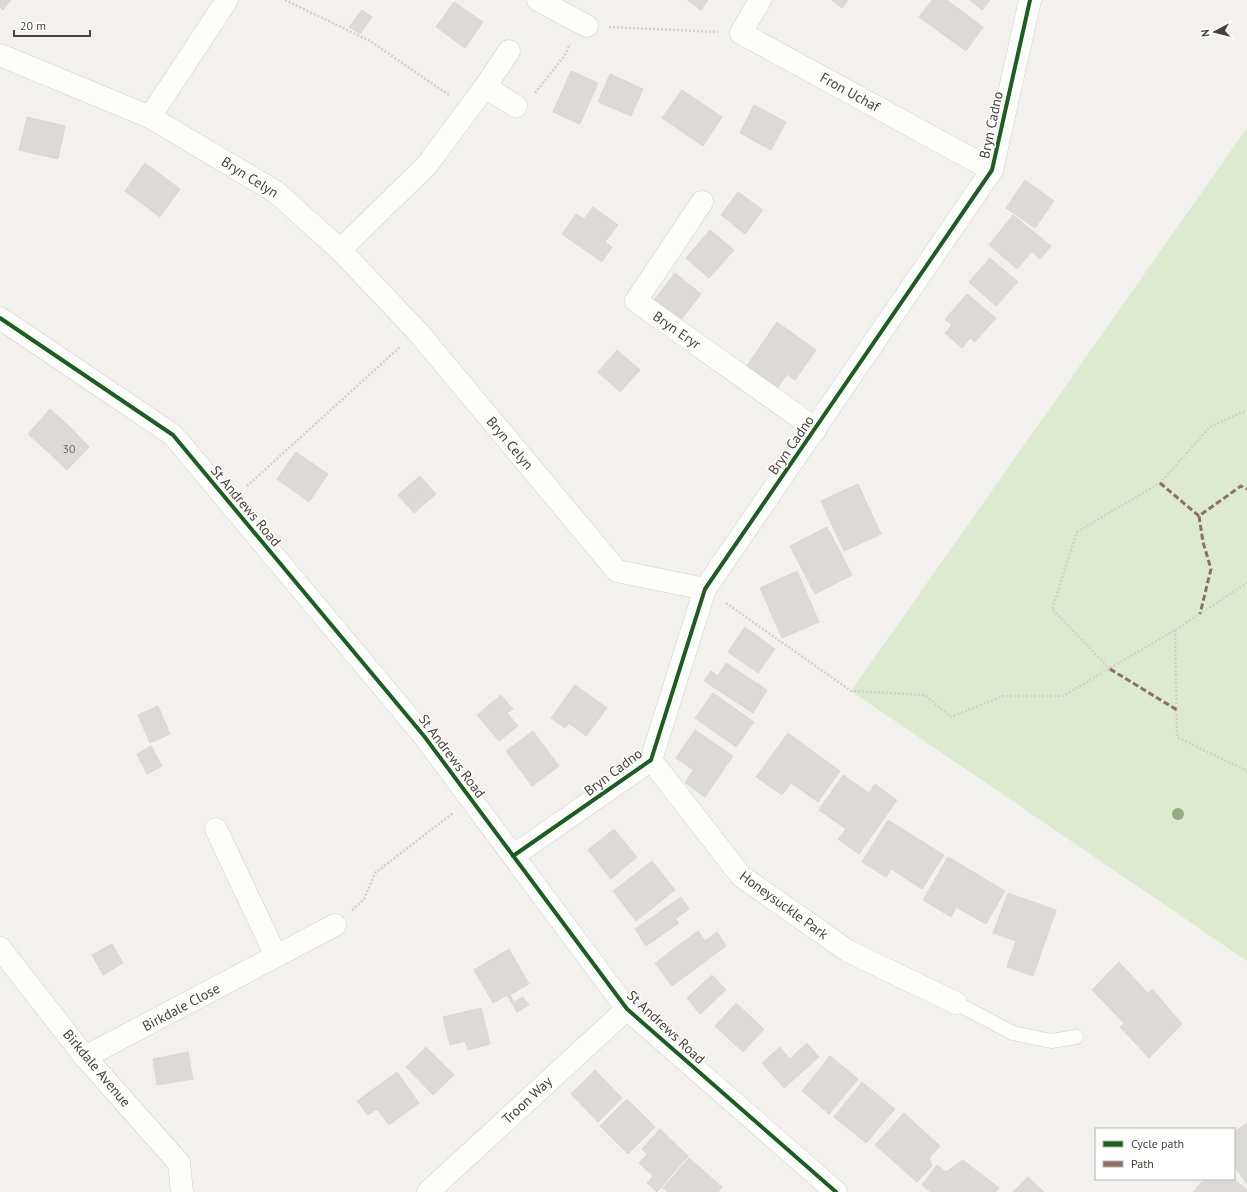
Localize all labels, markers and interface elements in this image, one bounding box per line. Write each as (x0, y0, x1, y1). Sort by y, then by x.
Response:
scale bar (14, 12, 90, 38)
north arrow (1195, 12, 1235, 52)
text: 20 m (20, 18, 46, 33)
text: N (1198, 29, 1212, 38)
street label: Fron Uchaf (817, 68, 883, 116)
street label: Bryn Cadno (975, 90, 1007, 160)
street label: Bryn Celyn (218, 152, 282, 202)
street label: Bryn Eryr (650, 307, 705, 353)
street label: Bryn Cadno (764, 412, 818, 478)
street label: Bryn Celyn (483, 413, 537, 473)
house number: 30 (62, 441, 76, 456)
street label: St Andrews Road (207, 462, 285, 550)
street label: St Andrews Road (415, 711, 489, 801)
street label: Bryn Cadno (580, 744, 646, 800)
street label: Honeysuckle Park (736, 867, 832, 943)
street label: Birkdale Close (139, 979, 223, 1035)
street label: St Andrews Road (623, 986, 709, 1068)
street label: Birkdale Avenue (59, 1025, 135, 1111)
street label: Troon Way (498, 1072, 556, 1128)
legend (1095, 1128, 1235, 1180)
text: Cycle path (1131, 1136, 1184, 1151)
text: Path (1131, 1156, 1154, 1171)

